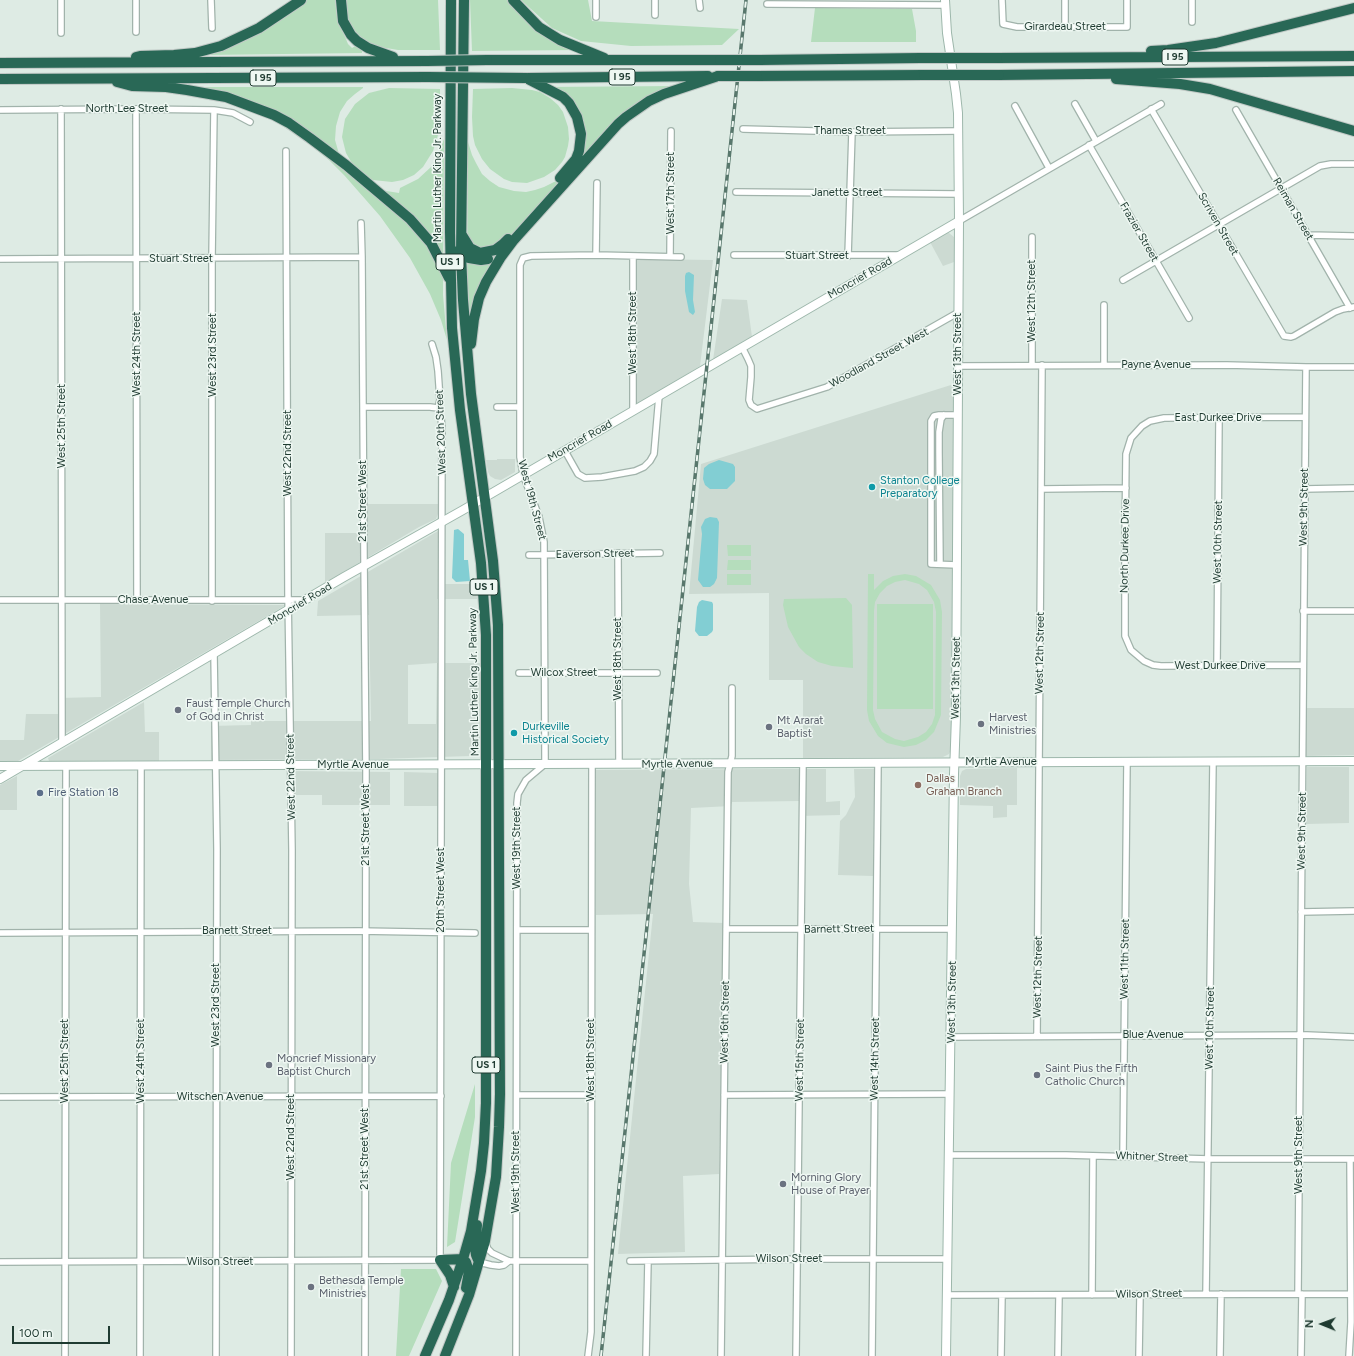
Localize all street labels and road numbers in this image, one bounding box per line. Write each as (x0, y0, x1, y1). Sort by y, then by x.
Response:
street label: Girardeau Street (1024, 20, 1106, 34)
road number: I 95 (1162, 49, 1188, 65)
road number: I 95 (609, 69, 635, 85)
road number: I 95 (250, 70, 276, 86)
street label: Martin Luther King Jr. Parkway (431, 94, 445, 242)
street label: North Lee Street (86, 102, 168, 116)
street label: Thames Street (814, 124, 886, 138)
street label: West 17th Street (664, 152, 678, 234)
street label: Reiman Street (1270, 175, 1316, 243)
street label: Janette Street (811, 186, 883, 200)
street label: Scriven Street (1195, 190, 1241, 258)
street label: Frazier Street (1117, 200, 1161, 264)
street label: Stuart Street (785, 249, 849, 263)
street label: Stuart Street (149, 252, 213, 266)
road number: US 1 (436, 254, 464, 270)
street label: Moncrief Road (825, 254, 895, 302)
street label: West 12th Street (1025, 260, 1039, 342)
street label: West 18th Street (626, 291, 640, 375)
street label: West 24th Street (130, 312, 144, 396)
street label: West 23rd Street (206, 313, 220, 397)
street label: West 13th Street (951, 313, 965, 395)
street label: Woodland Street West (827, 325, 931, 391)
street label: Payne Avenue (1121, 358, 1191, 372)
street label: West 25th Street (55, 384, 69, 468)
street label: West 20th Street (433, 389, 449, 475)
street label: West 22nd Street (281, 410, 295, 496)
street label: East Durkee Drive (1175, 411, 1261, 425)
street label: Moncrief Road (545, 417, 615, 465)
street label: West 19th Street (515, 458, 549, 542)
street label: 21st Street West (356, 460, 370, 542)
street label: West 9th Street (1297, 468, 1311, 546)
street label: North Durkee Drive (1118, 499, 1132, 593)
street label: West 10th Street (1211, 500, 1225, 584)
street label: Eaverson Street (556, 547, 634, 561)
road number: US 1 (470, 579, 498, 595)
street label: Moncrief Road (266, 580, 334, 628)
street label: Chase Avenue (118, 593, 188, 607)
street label: Martin Luther King Jr. Parkway (466, 608, 482, 756)
street label: West 12th Street (1033, 612, 1047, 694)
street label: West 18th Street (611, 617, 625, 701)
street label: West 13th Street (949, 637, 963, 719)
street label: West Durkee Drive (1175, 659, 1265, 673)
street label: Wilcox Street (531, 666, 597, 680)
street label: West 22nd Street (284, 734, 298, 820)
street label: Myrtle Avenue (965, 755, 1037, 769)
street label: Myrtle Avenue (641, 757, 713, 771)
street label: Myrtle Avenue (317, 758, 389, 772)
street label: 21st Street West (359, 784, 373, 866)
street label: West 9th Street (1295, 792, 1309, 870)
street label: West 19th Street (510, 807, 524, 889)
street label: 20th Street West (434, 847, 448, 933)
street label: West 11th Street (1118, 918, 1132, 1000)
street label: Barnett Street (804, 922, 874, 936)
street label: Barnett Street (202, 924, 272, 938)
street label: West 12th Street (1031, 936, 1045, 1018)
street label: West 13th Street (945, 961, 959, 1043)
street label: West 23rd Street (209, 963, 223, 1047)
street label: West 16th Street (718, 981, 732, 1063)
street label: West 10th Street (1203, 986, 1217, 1070)
street label: West 14th Street (868, 1017, 882, 1101)
street label: West 18th Street (584, 1018, 598, 1102)
street label: West 15th Street (793, 1018, 807, 1102)
street label: West 25th Street (58, 1019, 72, 1103)
street label: West 24th Street (134, 1019, 148, 1103)
street label: Blue Avenue (1122, 1028, 1184, 1042)
road number: US 1 (472, 1057, 500, 1073)
street label: Witschen Avenue (177, 1090, 263, 1104)
street label: West 22nd Street (284, 1094, 298, 1180)
street label: 21st Street West (358, 1108, 372, 1190)
street label: West 9th Street (1292, 1116, 1306, 1194)
street label: West 19th Street (509, 1131, 523, 1213)
street label: Whitner Street (1115, 1149, 1189, 1165)
street label: Wilson Street (756, 1252, 822, 1266)
street label: Wilson Street (187, 1255, 253, 1269)
street label: Wilson Street (1116, 1287, 1182, 1301)

